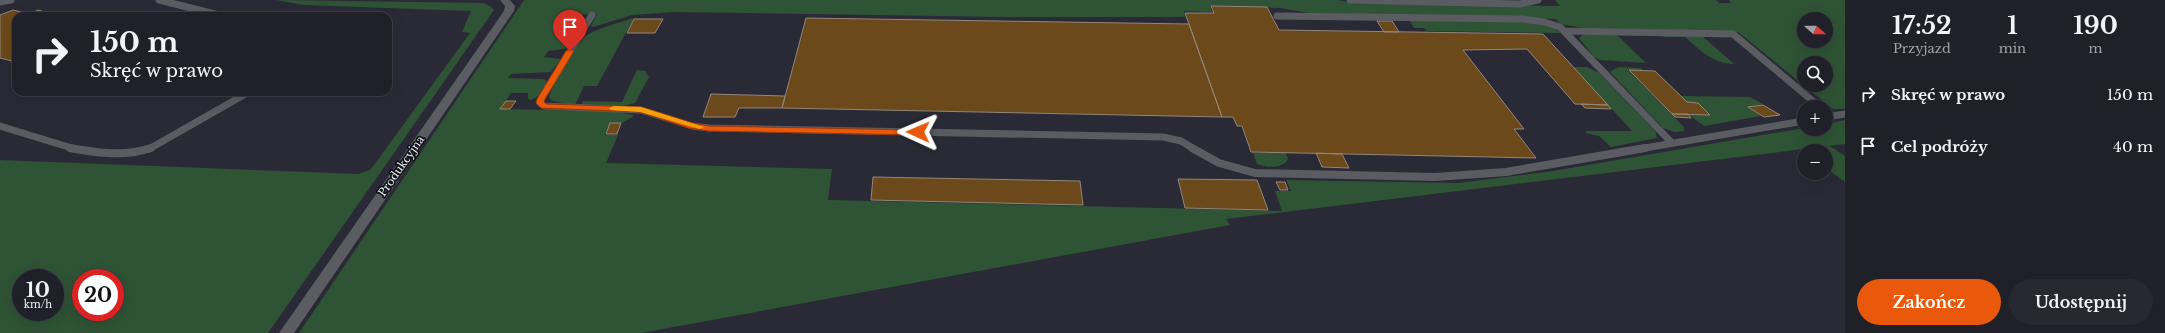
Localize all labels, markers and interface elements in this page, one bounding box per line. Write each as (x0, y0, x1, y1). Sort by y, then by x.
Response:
pin (553, 10, 587, 51)
text: 17:52 (1892, 11, 1952, 40)
text: 1 (2007, 11, 2018, 40)
text: 190 (2073, 11, 2118, 40)
north arrow (1797, 12, 1833, 48)
map controls (1797, 12, 1833, 180)
icon: arrive (559, 16, 581, 38)
text: 150 m (90, 25, 178, 60)
icon: right (24, 28, 76, 80)
text: Przyjazd (1893, 40, 1951, 57)
text: min (1999, 40, 2026, 57)
text: m (2089, 40, 2103, 57)
button: search (1797, 56, 1833, 92)
text: Skręć w prawo (90, 60, 223, 82)
icon: right (1857, 83, 1879, 105)
text: Skręć w prawo (1891, 85, 2005, 104)
text: 150 m (2107, 85, 2153, 104)
button: + (1797, 100, 1833, 136)
position arrow (897, 111, 939, 153)
street label: Produkcyjna (375, 132, 428, 199)
icon: arrive (1857, 135, 1879, 157)
text: Cel podróży (1891, 137, 1988, 156)
text: 40 m (2113, 137, 2153, 156)
button: − (1797, 144, 1833, 180)
speed limit sign: 20 (72, 269, 124, 321)
text: 10 (26, 278, 50, 302)
button: Zakończ (1857, 279, 2001, 325)
button: Udostępnij (2009, 279, 2153, 325)
text: km/h (24, 298, 52, 311)

